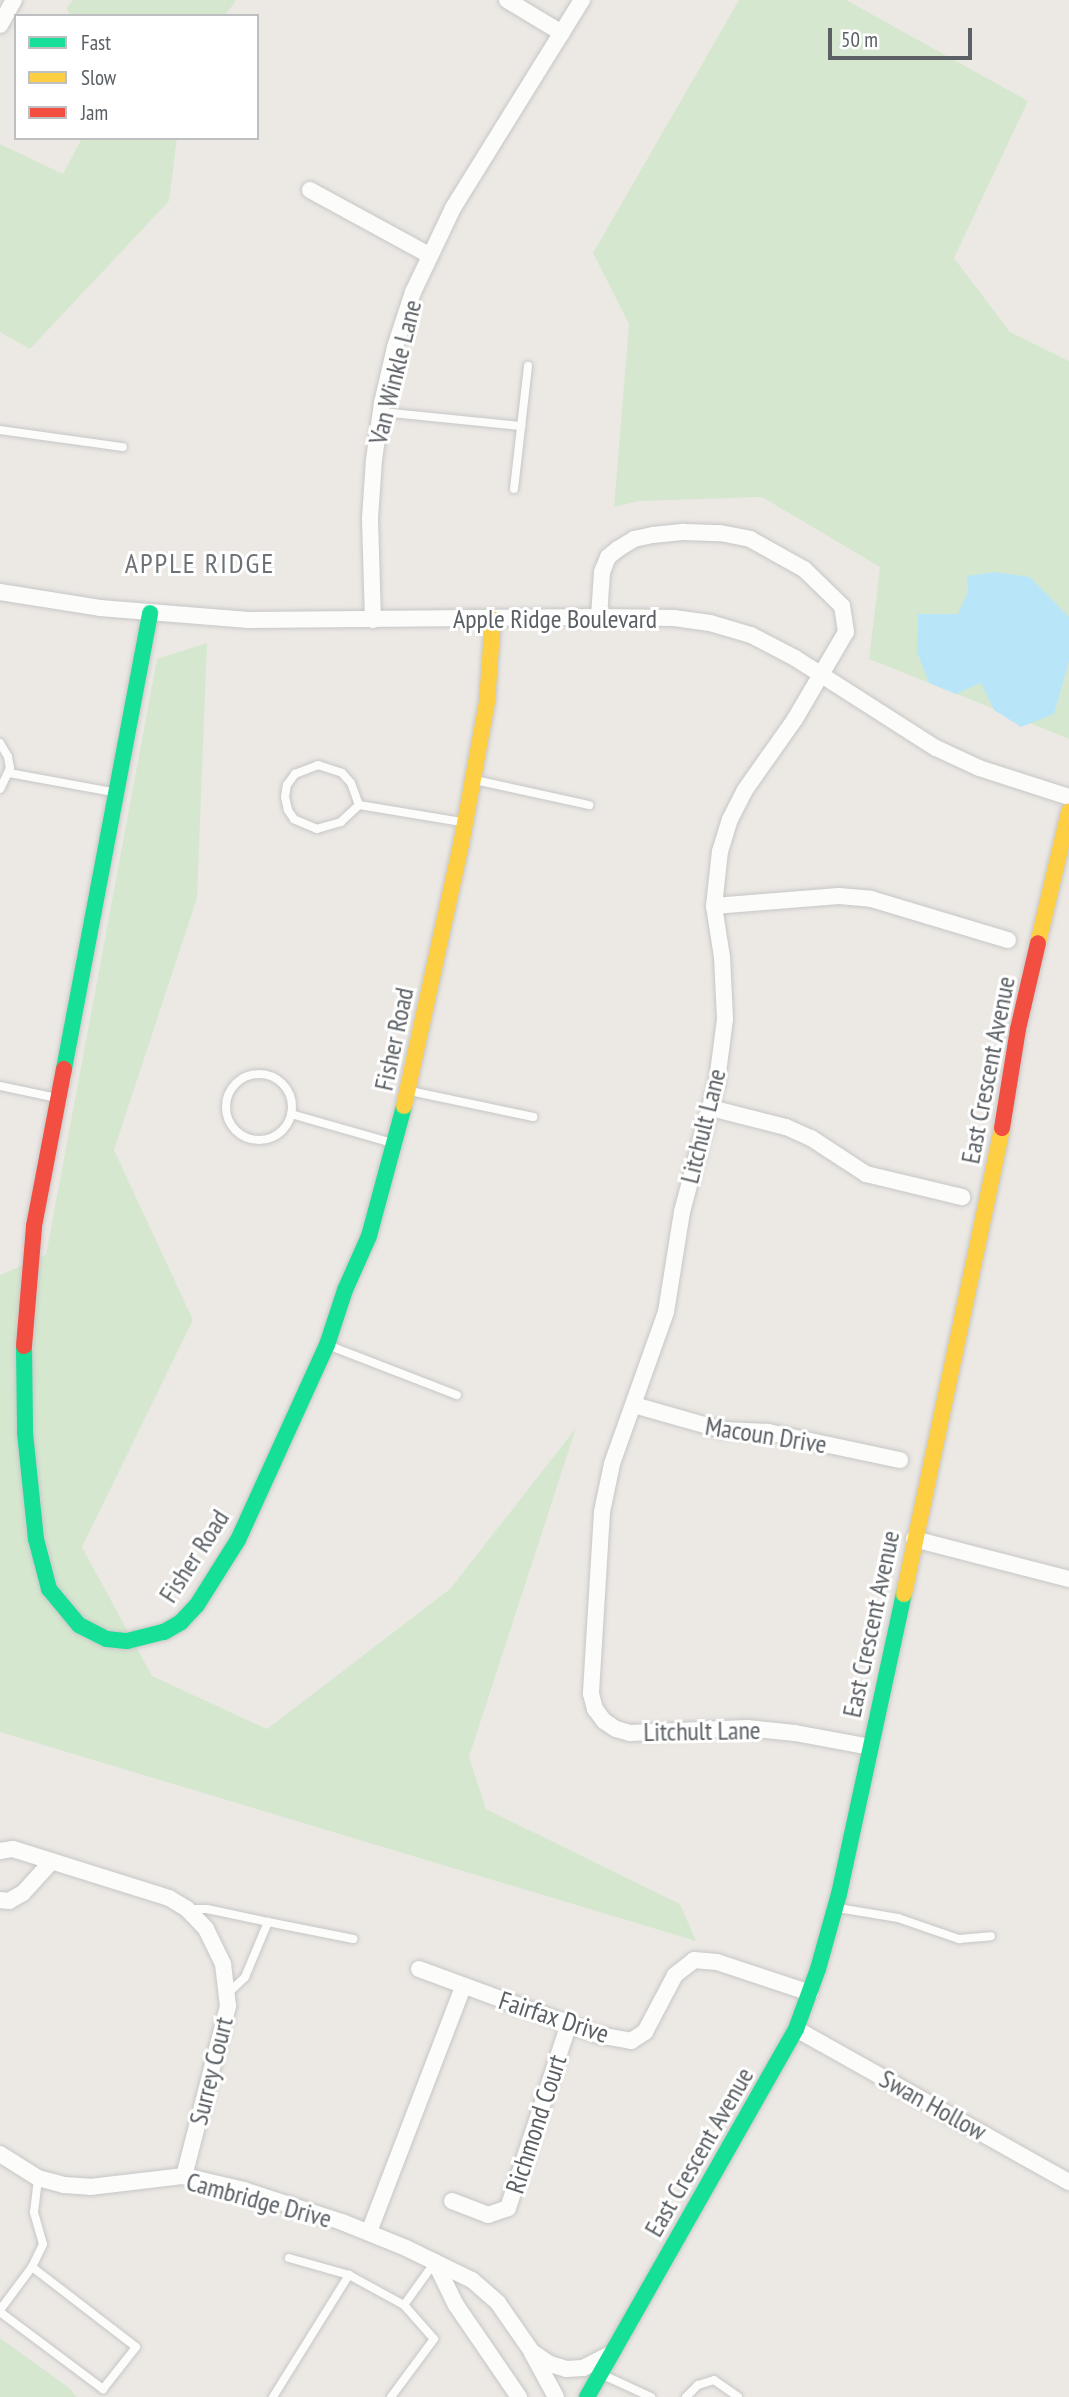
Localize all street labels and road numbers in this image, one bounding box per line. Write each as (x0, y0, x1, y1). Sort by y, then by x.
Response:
street label: Van Winkle Lane (362, 296, 428, 448)
street label: Apple Ridge Boulevard (453, 603, 657, 635)
street label: East Crescent Avenue (955, 973, 1021, 1167)
street label: Fisher Road (368, 985, 420, 1093)
street label: Litchult Lane (674, 1065, 732, 1187)
street label: Macoun Drive (703, 1410, 829, 1460)
street label: Fisher Road (153, 1504, 235, 1608)
street label: East Crescent Avenue (836, 1528, 906, 1720)
street label: Litchult Lane (643, 1714, 761, 1748)
street label: Fairfax Drive (495, 1984, 613, 2050)
street label: Surrey Court (182, 2013, 240, 2129)
street label: Richmond Court (499, 2051, 573, 2197)
street label: East Crescent Avenue (638, 2062, 760, 2242)
street label: Swan Hollow (874, 2063, 992, 2147)
street label: Cambridge Drive (183, 2166, 335, 2234)

